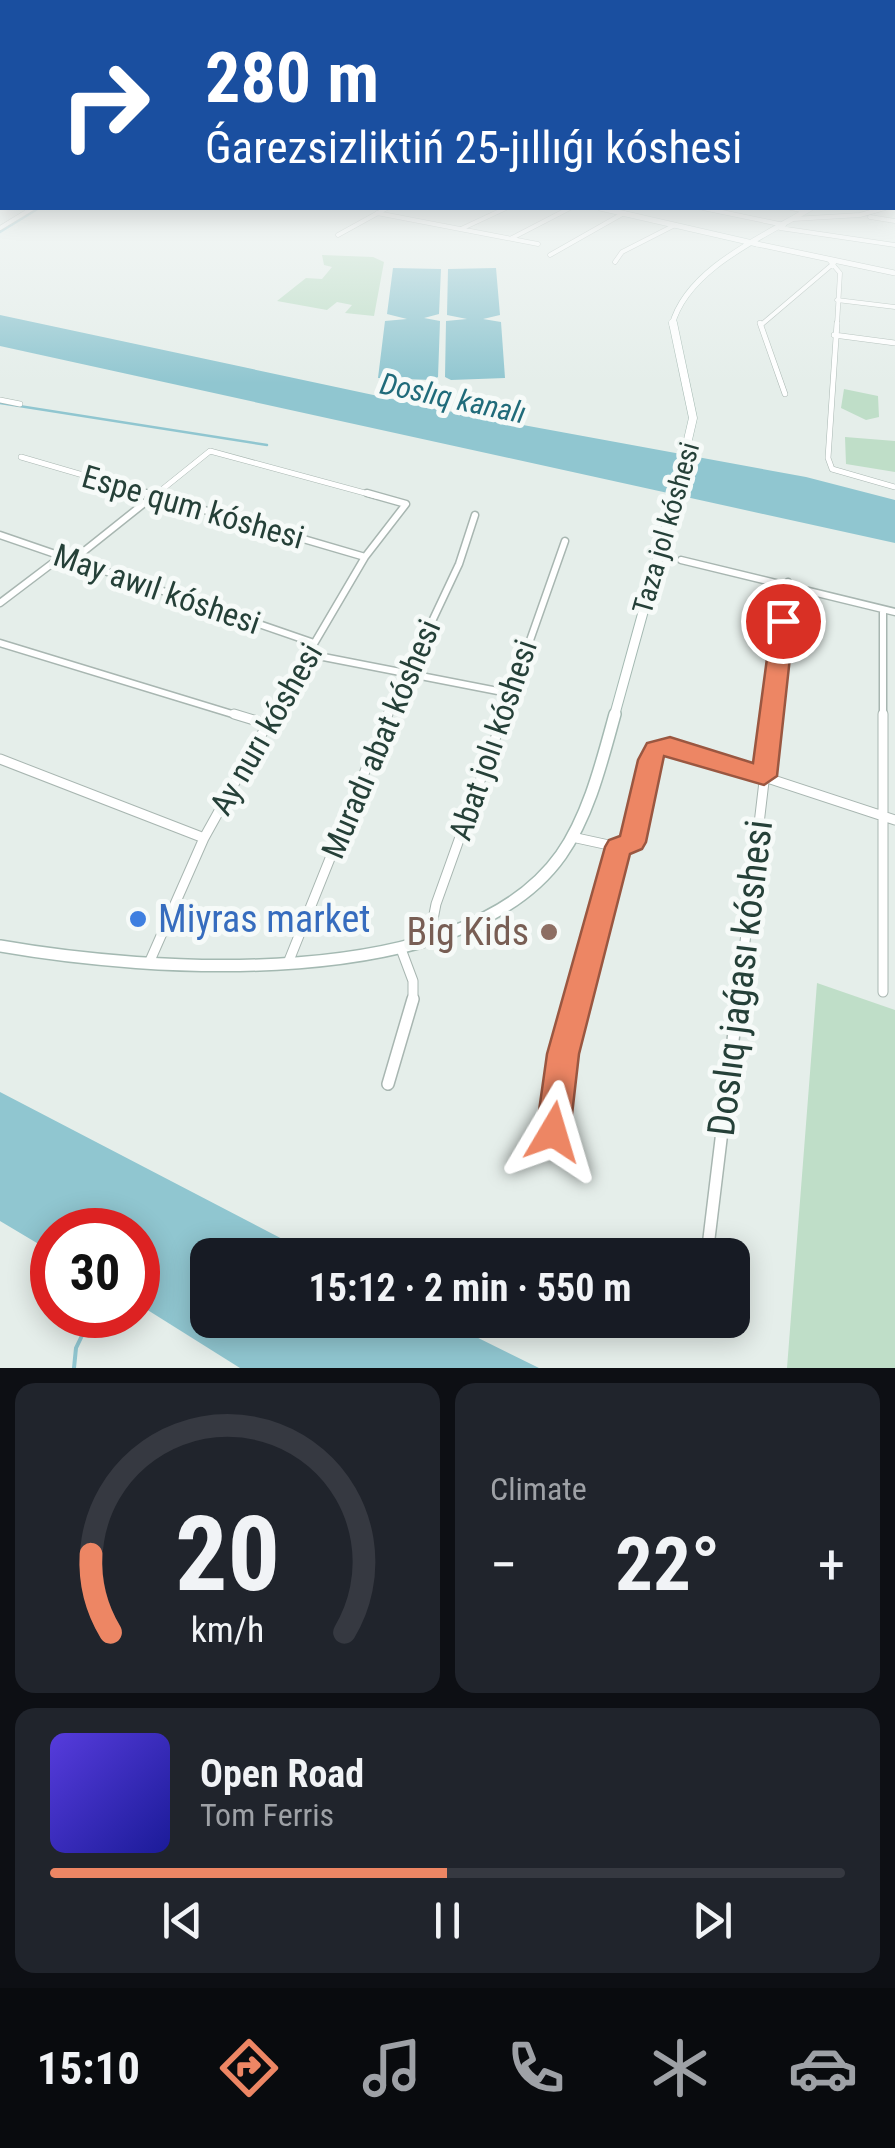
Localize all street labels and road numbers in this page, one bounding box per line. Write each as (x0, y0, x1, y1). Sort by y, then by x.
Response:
street label: Taza jol kóshesi (626, 438, 706, 618)
street label: Espe qum kóshesi (78, 457, 308, 557)
street label: May awıl kóshesi (49, 536, 265, 642)
street label: Muradı abat kóshesi (314, 614, 448, 864)
street label: Abat jolı kóshesi (441, 635, 545, 845)
street label: Ay nurı kóshesi (202, 637, 330, 821)
street label: Doslıq jaǵası kóshesi (699, 818, 781, 1138)

